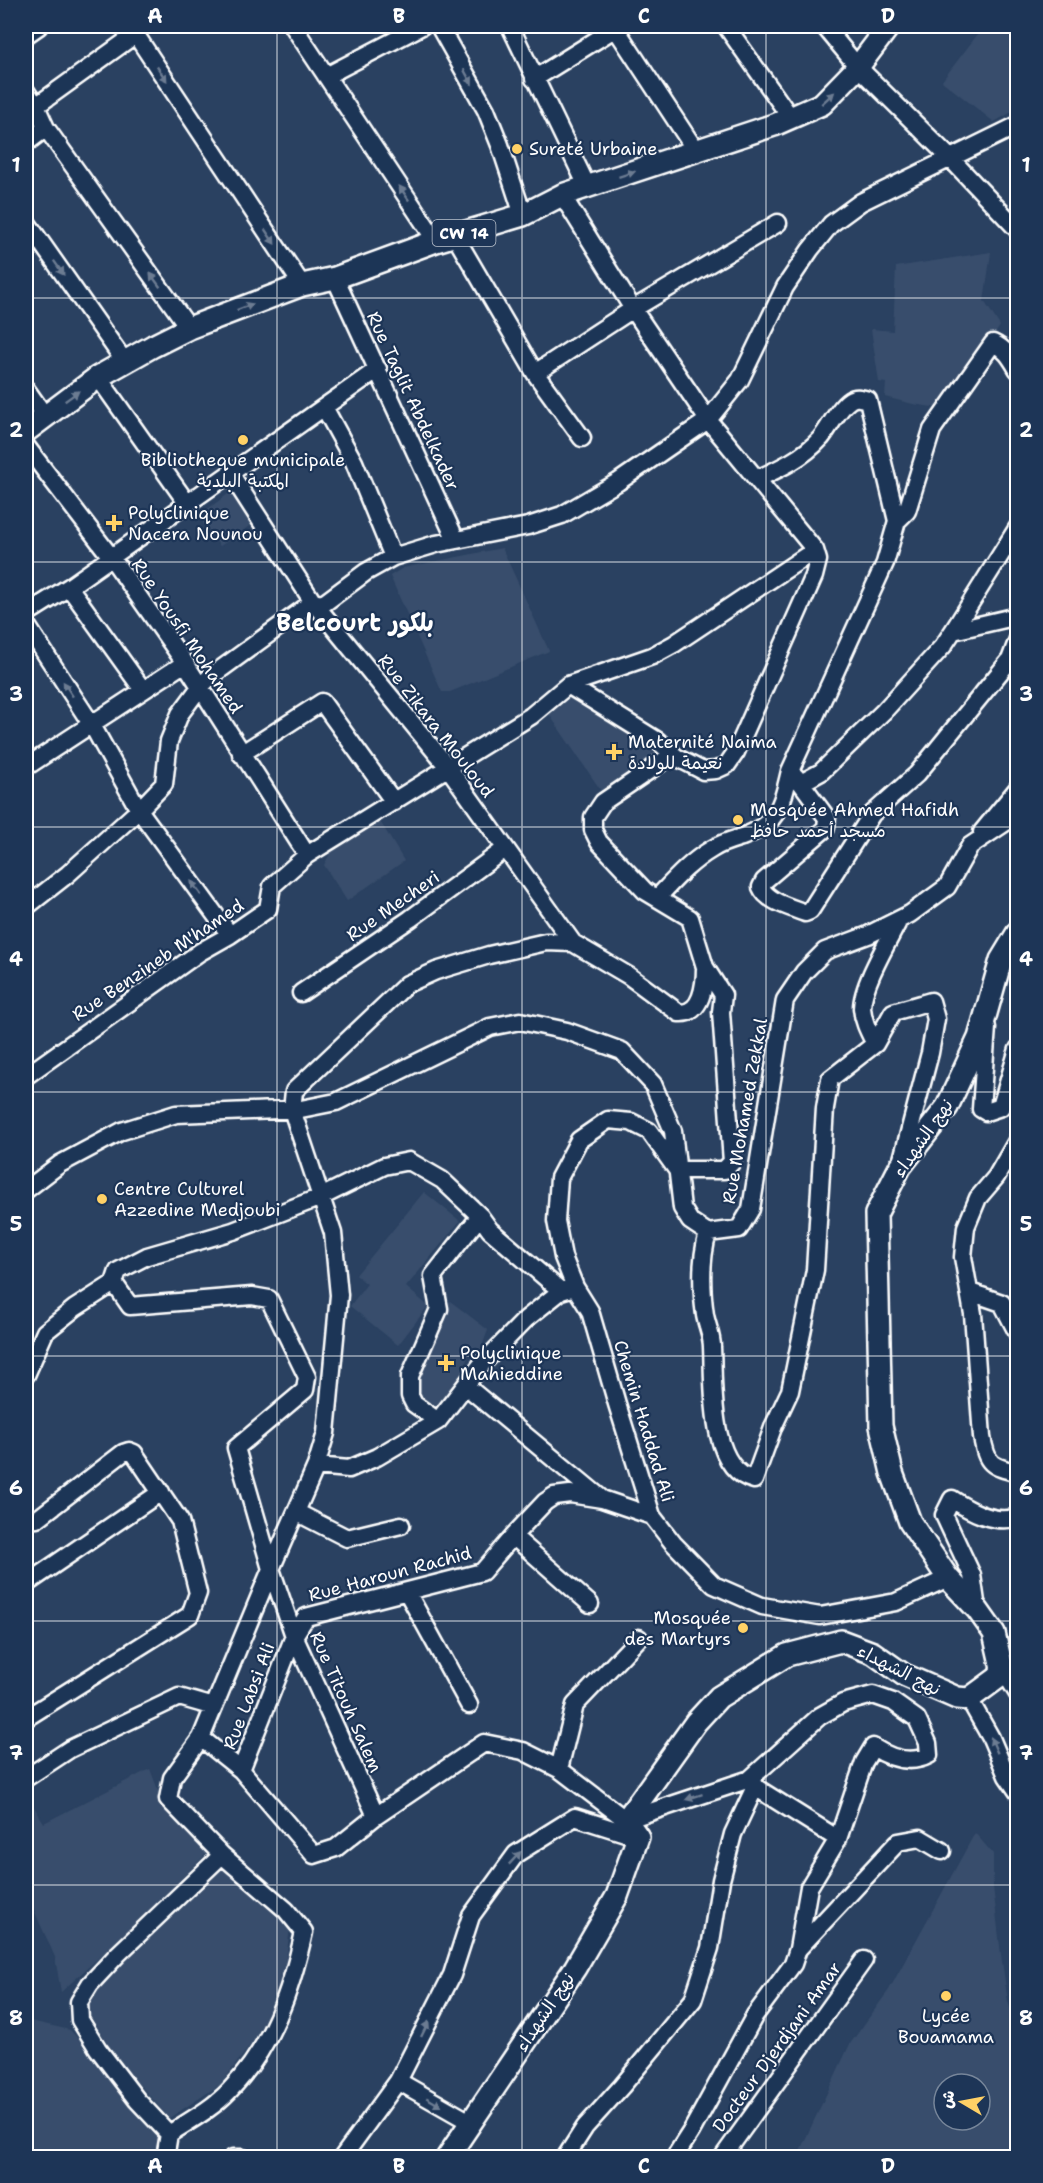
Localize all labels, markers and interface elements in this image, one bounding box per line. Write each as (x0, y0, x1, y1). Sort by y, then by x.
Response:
text: A (147, 3, 163, 29)
text: B (393, 3, 405, 29)
text: C (638, 3, 650, 29)
text: D (881, 3, 895, 29)
one-way arrow (156, 66, 168, 82)
one-way arrow (462, 68, 472, 85)
one-way arrow (820, 92, 835, 105)
place label: Sureté Urbaine (529, 137, 657, 161)
marker: Sureté Urbaine (510, 142, 524, 156)
text: 1 (11, 152, 21, 178)
text: 1 (1021, 152, 1031, 178)
one-way arrow (618, 169, 636, 179)
one-way arrow (398, 184, 409, 201)
road number: CW 14 (432, 220, 496, 246)
one-way arrow (264, 229, 275, 245)
one-way arrow (53, 260, 65, 276)
one-way arrow (149, 273, 161, 289)
one-way arrow (236, 301, 254, 311)
street label: Rue Taglit Abdelkader (361, 308, 465, 494)
one-way arrow (64, 390, 80, 402)
text: 2 (9, 417, 23, 443)
text: 2 (1019, 417, 1033, 443)
marker: Bibliotheque municipale المكتبة البلدية (236, 433, 250, 447)
place label: Bibliotheque municipale المكتبة البلدية (141, 448, 345, 493)
place label: Polyclinique Nacera Nounou (128, 501, 263, 546)
marker: Polyclinique Nacera Nounou (105, 514, 123, 532)
street label: Rue Yousfi Mohamed (126, 554, 248, 718)
district label: Belcourt بلكور (276, 607, 434, 639)
street label: Rue Zikara Mouloud (372, 649, 500, 803)
text: 3 (9, 681, 23, 707)
one-way arrow (63, 681, 74, 697)
text: 3 (1019, 681, 1033, 707)
place label: Maternité Naima نعيمة للولادة (628, 730, 777, 775)
marker: Maternité Naima نعيمة للولادة (605, 743, 623, 761)
place label: Mosquée Ahmed Hafidh مسجد أحمد حافظ (750, 798, 959, 843)
marker: Mosquée Ahmed Hafidh مسجد أحمد حافظ (731, 813, 745, 827)
street label: Rue Mecheri (342, 865, 444, 947)
one-way arrow (190, 881, 202, 896)
street label: Rue Benzineb M'hamed (68, 894, 248, 1026)
text: 4 (9, 946, 23, 972)
text: 4 (1019, 946, 1033, 972)
street label: Rue Mohamed Zekkal (717, 1016, 773, 1206)
street label: نهج الشهداء (887, 1094, 959, 1182)
place label: Centre Culturel Azzedine Medjoubi (114, 1177, 281, 1222)
marker: Centre Culturel Azzedine Medjoubi (95, 1192, 109, 1206)
text: 5 (10, 1211, 22, 1237)
text: 5 (1020, 1211, 1032, 1237)
street label: Chemin Haddad Ali (608, 1337, 680, 1505)
place label: Polyclinique Mahieddine (460, 1341, 563, 1386)
marker: Polyclinique Mahieddine (437, 1354, 455, 1372)
text: 6 (9, 1475, 23, 1501)
text: 6 (1019, 1475, 1033, 1501)
street label: Rue Haroun Rachid (306, 1541, 474, 1607)
place label: Mosquée des Martyrs (624, 1606, 731, 1651)
marker: Mosquée des Martyrs (736, 1621, 750, 1635)
street label: Rue Titouh Salem (304, 1628, 388, 1776)
street label: Rue Labsi Ali (218, 1639, 280, 1753)
street label: نهج الشهداء (853, 1639, 945, 1701)
one-way arrow (989, 1735, 999, 1753)
text: 7 (9, 1740, 23, 1766)
text: 7 (1019, 1740, 1033, 1766)
one-way arrow (685, 1793, 703, 1802)
one-way arrow (508, 1851, 521, 1866)
street label: Docteur Djerdjani Amar (707, 1957, 847, 2137)
street label: نهج الشهداء (510, 1968, 580, 2056)
marker: Lycée Bouamama (939, 1989, 953, 2003)
place label: Lycée Bouamama (898, 2004, 994, 2049)
text: 8 (9, 2005, 23, 2031)
text: 8 (1019, 2005, 1033, 2031)
one-way arrow (421, 2020, 430, 2037)
north arrow (932, 2072, 992, 2132)
text: ش (936, 2089, 960, 2110)
one-way arrow (426, 2096, 442, 2107)
text: A (147, 2153, 163, 2179)
text: B (393, 2153, 405, 2179)
text: C (638, 2153, 650, 2179)
text: D (881, 2153, 895, 2179)

